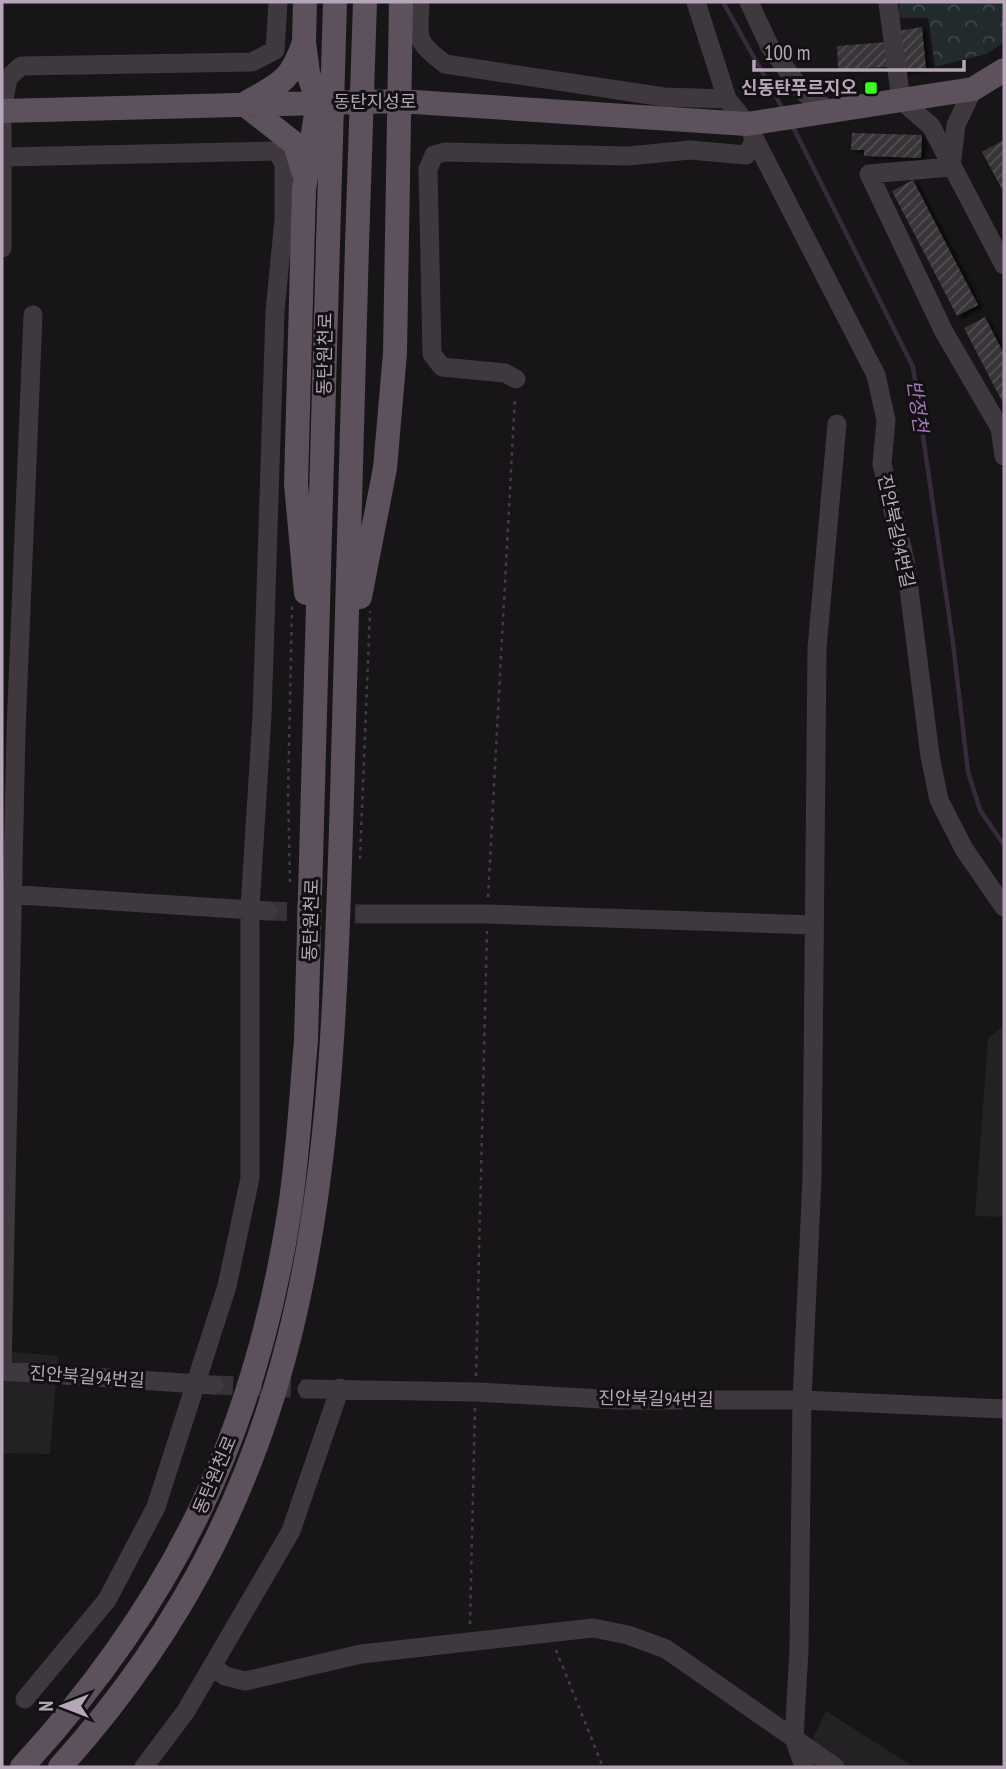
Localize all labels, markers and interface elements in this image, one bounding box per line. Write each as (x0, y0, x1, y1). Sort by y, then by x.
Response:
scale bar (754, 28, 964, 72)
text: 100 m (764, 39, 810, 66)
place label: 신동탄푸르지오 (741, 76, 857, 99)
marker: 신동탄푸르지오 (863, 80, 879, 96)
street label: 동탄지성로 (334, 90, 416, 113)
street label: 동탄원천로 (312, 312, 337, 396)
water label: 반정천 (902, 378, 934, 435)
street label: 진안북길94번길 (873, 472, 920, 590)
street label: 동탄원천로 (298, 878, 323, 962)
street label: 진안북길94번길 (29, 1361, 145, 1392)
street label: 진안북길94번길 (598, 1386, 714, 1411)
street label: 동탄원천로 (188, 1432, 241, 1517)
north arrow (28, 1671, 98, 1741)
text: N (34, 1701, 58, 1711)

